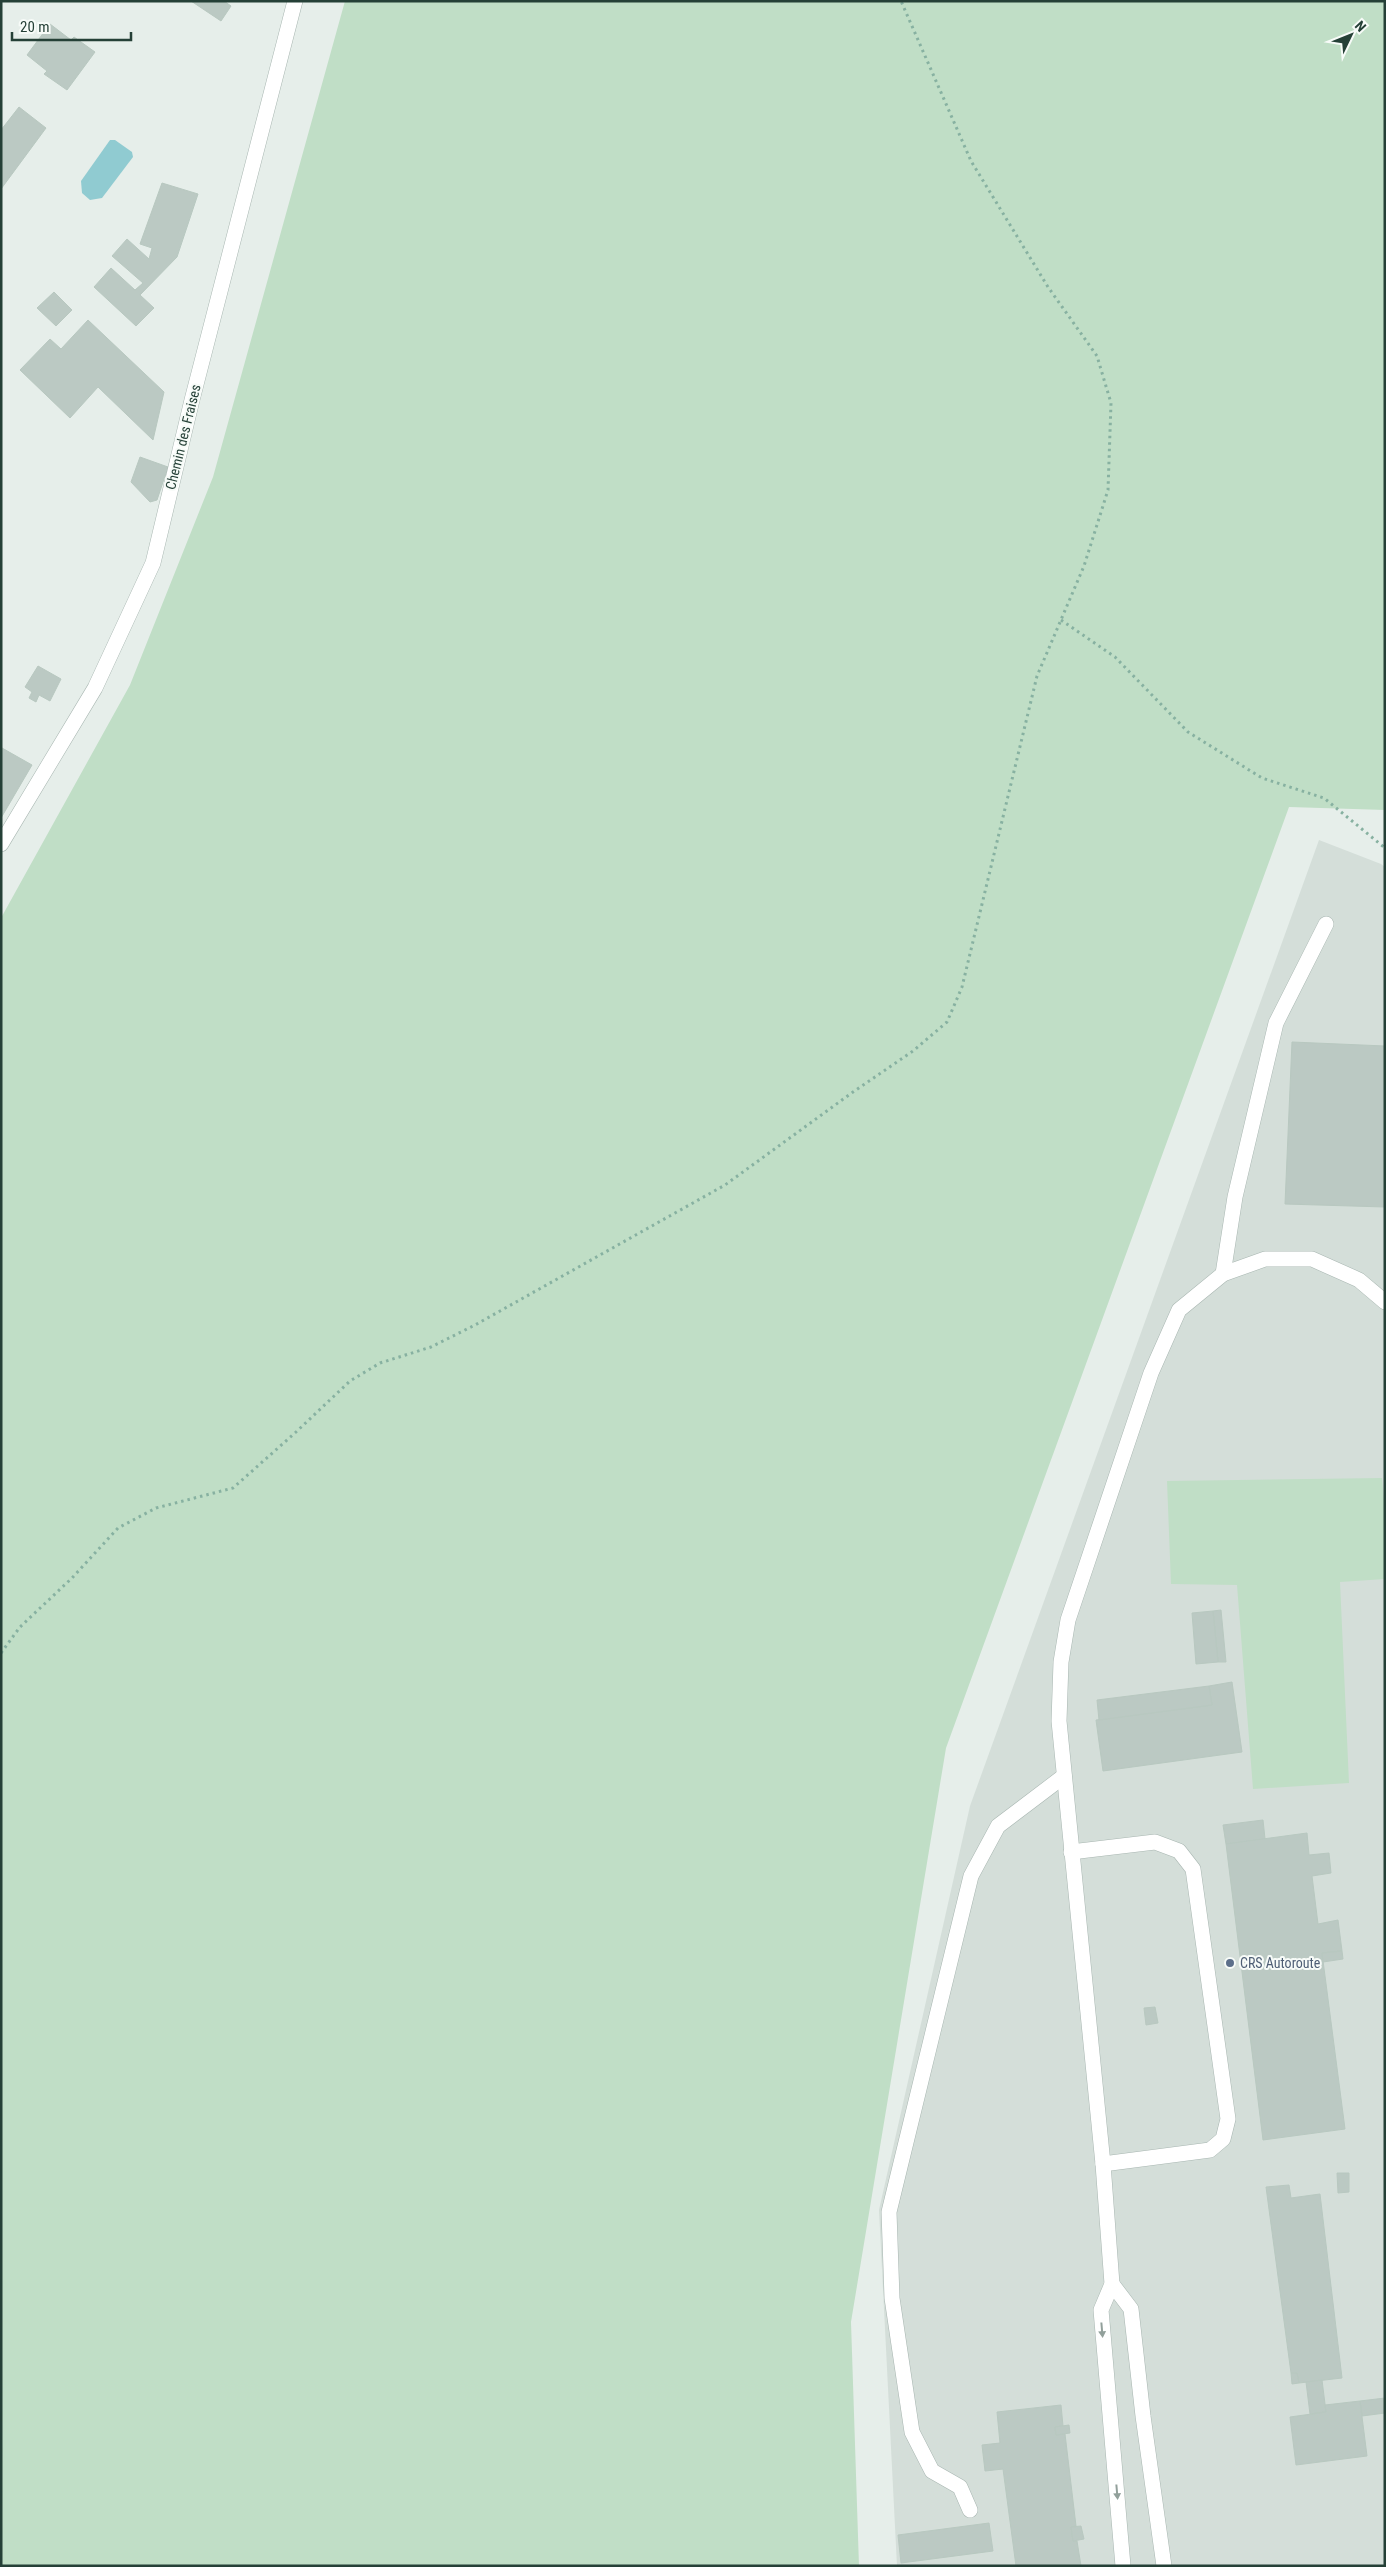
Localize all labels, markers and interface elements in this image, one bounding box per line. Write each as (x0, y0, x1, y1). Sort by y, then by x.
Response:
scale bar (12, 10, 131, 42)
north arrow (1326, 10, 1376, 60)
text: 20 m (20, 18, 50, 36)
text: N (1352, 18, 1369, 35)
street label: Chemin des Fraises (162, 383, 204, 491)
place label: CRS Autoroute (1240, 1955, 1321, 1971)
marker: CRS Autoroute (1224, 1957, 1236, 1969)
one-way arrow (1099, 2322, 1107, 2338)
one-way arrow (1113, 2484, 1121, 2500)

